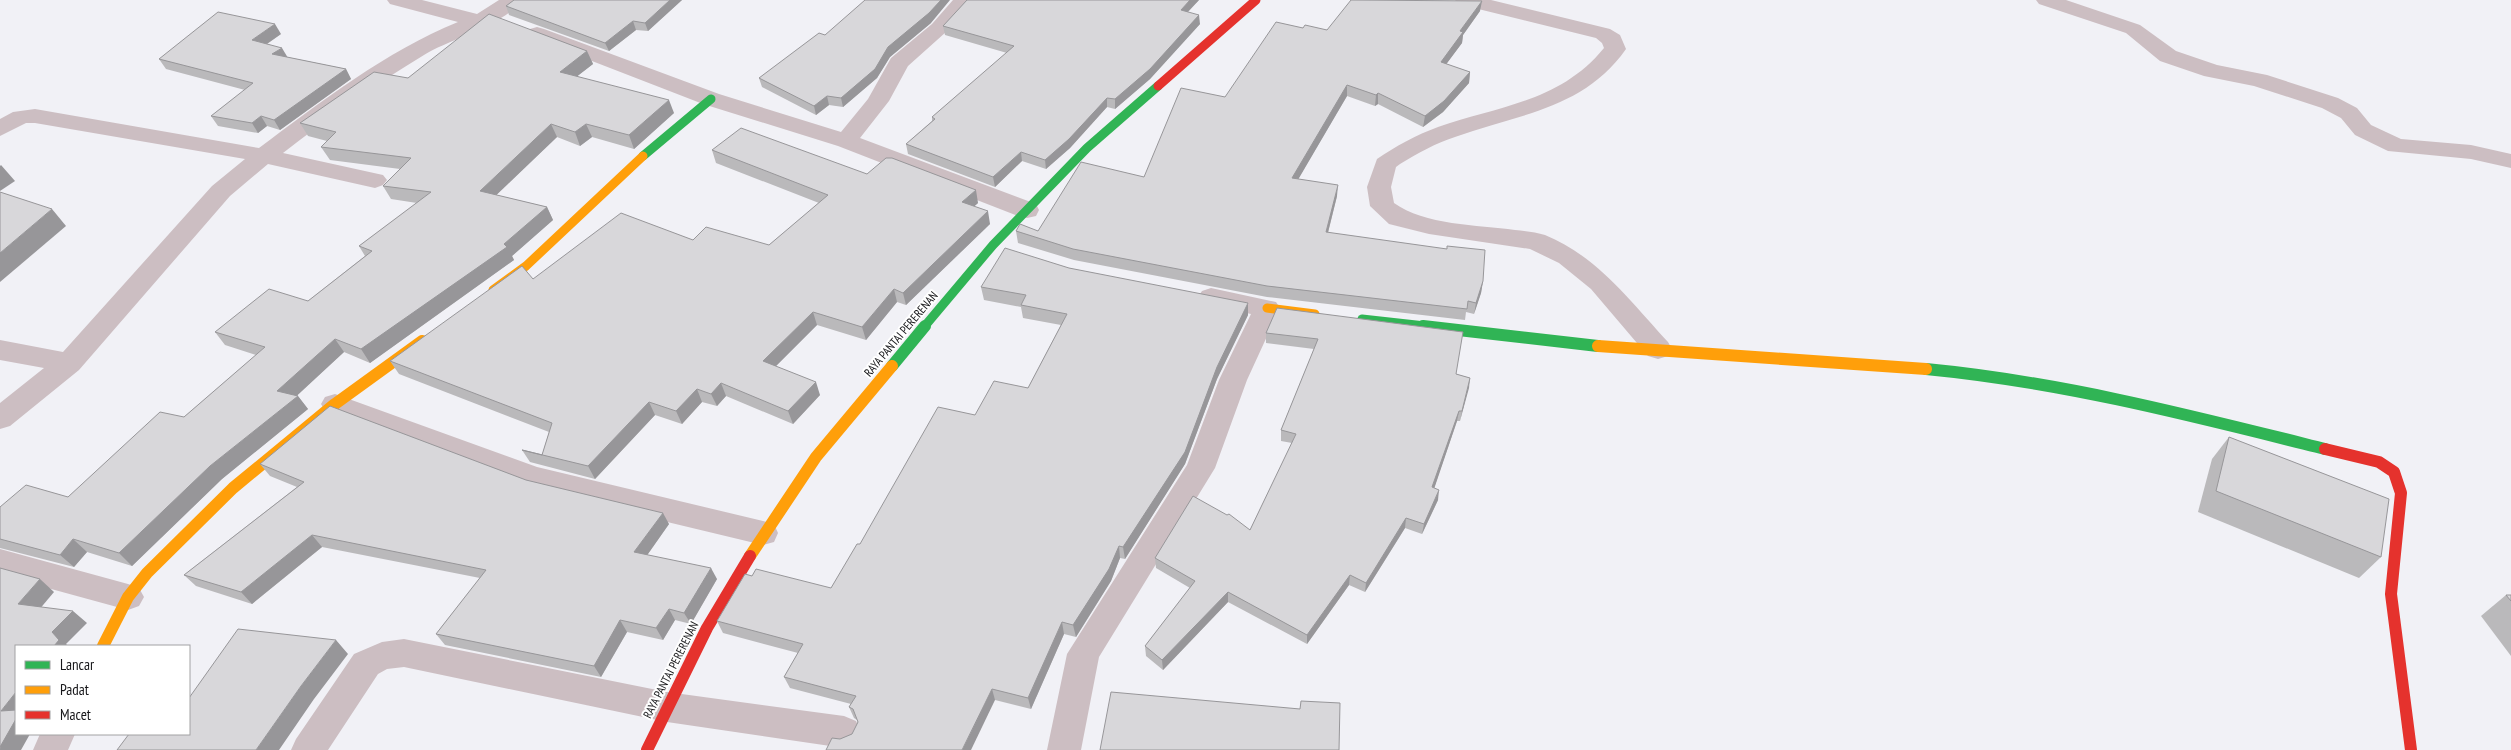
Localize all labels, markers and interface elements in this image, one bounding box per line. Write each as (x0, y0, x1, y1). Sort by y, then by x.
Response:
street label: RAYA PANTAI PERERENAN (861, 288, 941, 379)
street label: RAYA PANTAI PERERENAN (640, 619, 701, 721)
legend (15, 645, 190, 735)
text: Lancar (60, 655, 95, 674)
text: Padat (60, 680, 89, 699)
text: Macet (60, 705, 91, 724)

